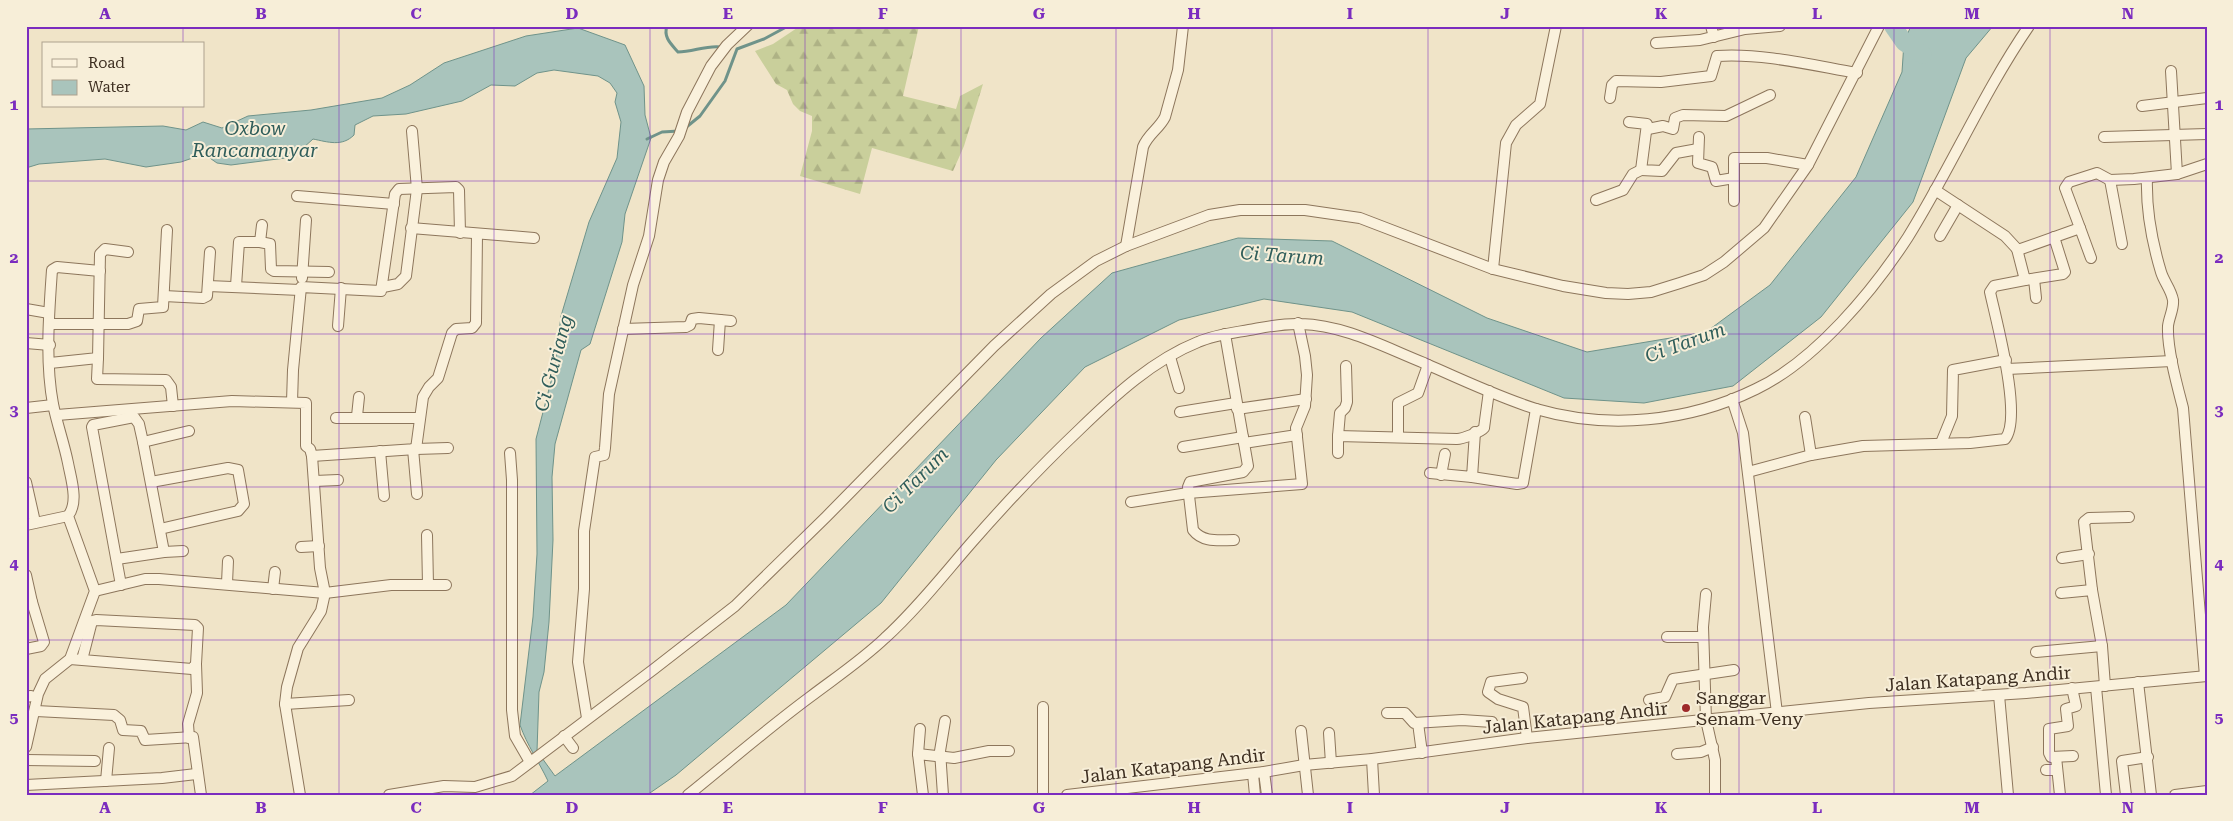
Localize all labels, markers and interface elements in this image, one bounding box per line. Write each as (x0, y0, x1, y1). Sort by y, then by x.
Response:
text: A (99, 4, 111, 23)
text: B (255, 4, 267, 23)
text: C (410, 4, 422, 23)
text: D (566, 4, 579, 23)
text: E (723, 4, 733, 23)
text: F (878, 4, 888, 23)
text: G (1033, 4, 1046, 23)
text: H (1187, 4, 1201, 23)
text: I (1347, 4, 1353, 23)
text: J (1500, 4, 1510, 23)
text: K (1655, 4, 1668, 23)
text: L (1812, 4, 1822, 23)
text: M (1964, 4, 1980, 23)
text: N (2122, 4, 2134, 23)
legend (42, 42, 205, 108)
text: Road (88, 54, 125, 72)
text: Water (88, 78, 130, 96)
text: 1 (10, 95, 19, 114)
text: 1 (2215, 95, 2224, 114)
water label: Oxbow Rancamanyar (191, 117, 318, 162)
water label: Ci Tarum (1239, 241, 1325, 270)
text: 2 (10, 248, 19, 267)
text: 2 (2215, 248, 2224, 267)
water label: Ci Guriang (530, 312, 577, 414)
water label: Ci Tarum (1642, 317, 1729, 368)
text: 3 (10, 401, 19, 420)
text: 3 (2215, 401, 2224, 420)
water label: Ci Tarum (878, 442, 953, 518)
text: 4 (10, 554, 19, 573)
text: 4 (2215, 554, 2224, 573)
street label: Jalan Katapang Andir (1884, 662, 2072, 695)
place label: Sanggar Senam Veny (1696, 687, 1804, 729)
street label: Jalan Katapang Andir (1481, 697, 1669, 738)
marker: Sanggar Senam Veny (1680, 702, 1692, 714)
text: 5 (10, 708, 19, 727)
text: 5 (2215, 708, 2224, 727)
street label: Jalan Katapang Andir (1079, 744, 1267, 787)
text: A (99, 798, 111, 817)
text: B (255, 798, 267, 817)
text: C (410, 798, 422, 817)
text: D (566, 798, 579, 817)
text: E (723, 798, 733, 817)
text: F (878, 798, 888, 817)
text: G (1033, 798, 1046, 817)
text: H (1187, 798, 1201, 817)
text: I (1347, 798, 1353, 817)
text: J (1500, 798, 1510, 817)
text: K (1655, 798, 1668, 817)
text: L (1812, 798, 1822, 817)
text: M (1964, 798, 1980, 817)
text: N (2122, 798, 2134, 817)

